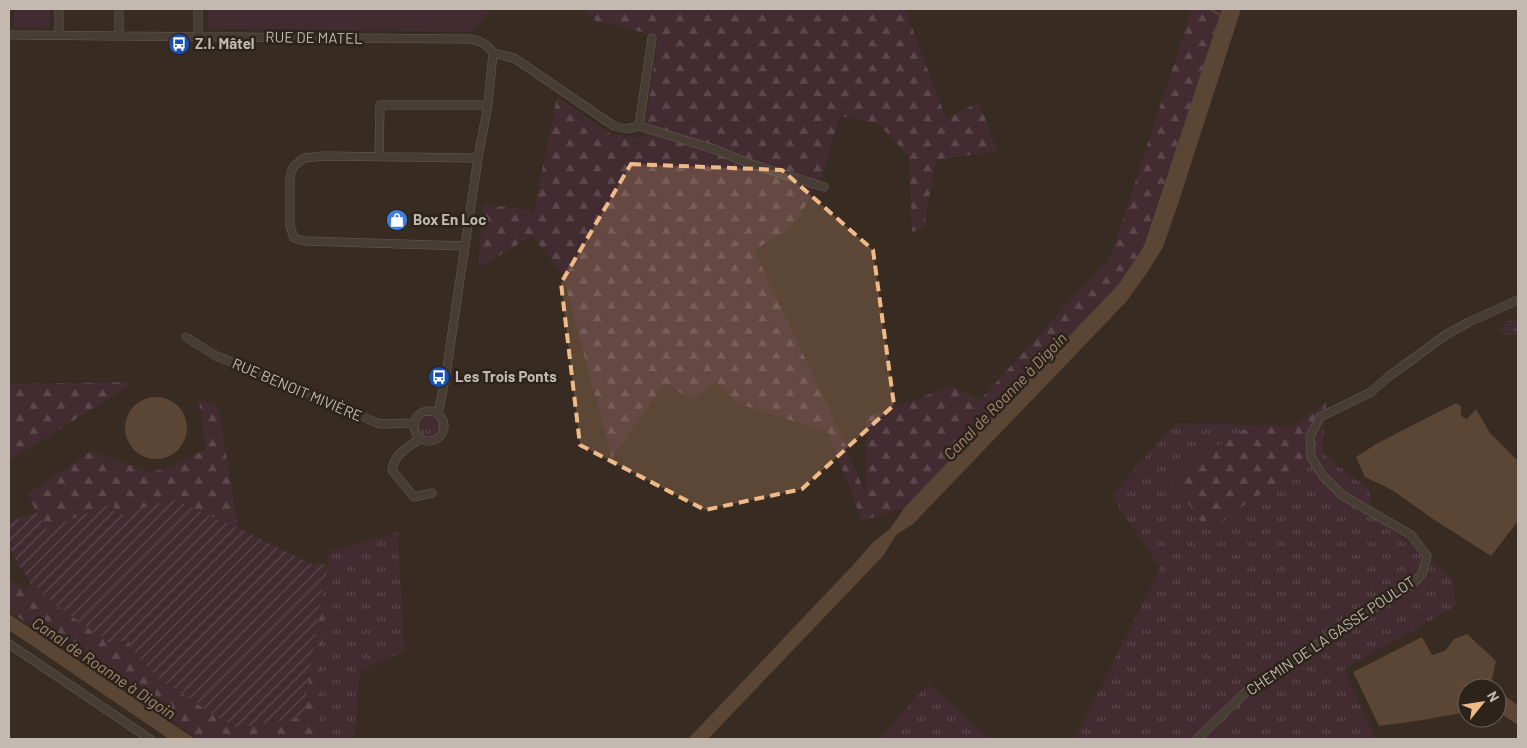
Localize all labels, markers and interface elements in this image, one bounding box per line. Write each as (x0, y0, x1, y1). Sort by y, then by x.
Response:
street label: RUE DE MATEL (265, 27, 363, 47)
bus stop icon: Z.I. Mâtel (167, 32, 191, 56)
place label: Z.I. Mâtel (195, 34, 255, 52)
shop icon: Box En Loc (385, 208, 409, 232)
place label: Box En Loc (413, 210, 486, 228)
water label: Canal de Roanne à Digoin (939, 328, 1070, 463)
street label: RUE BENOIT MIVIÈRE (230, 354, 365, 425)
bus stop icon: Les Trois Ponts (427, 365, 451, 389)
place label: Les Trois Ponts (455, 367, 557, 385)
street label: CHEMIN DE LA GASSE POULOT (1243, 572, 1418, 699)
water label: Canal de Roanne à Digoin (29, 612, 180, 723)
north arrow (1457, 678, 1507, 728)
text: N (1484, 688, 1503, 705)

